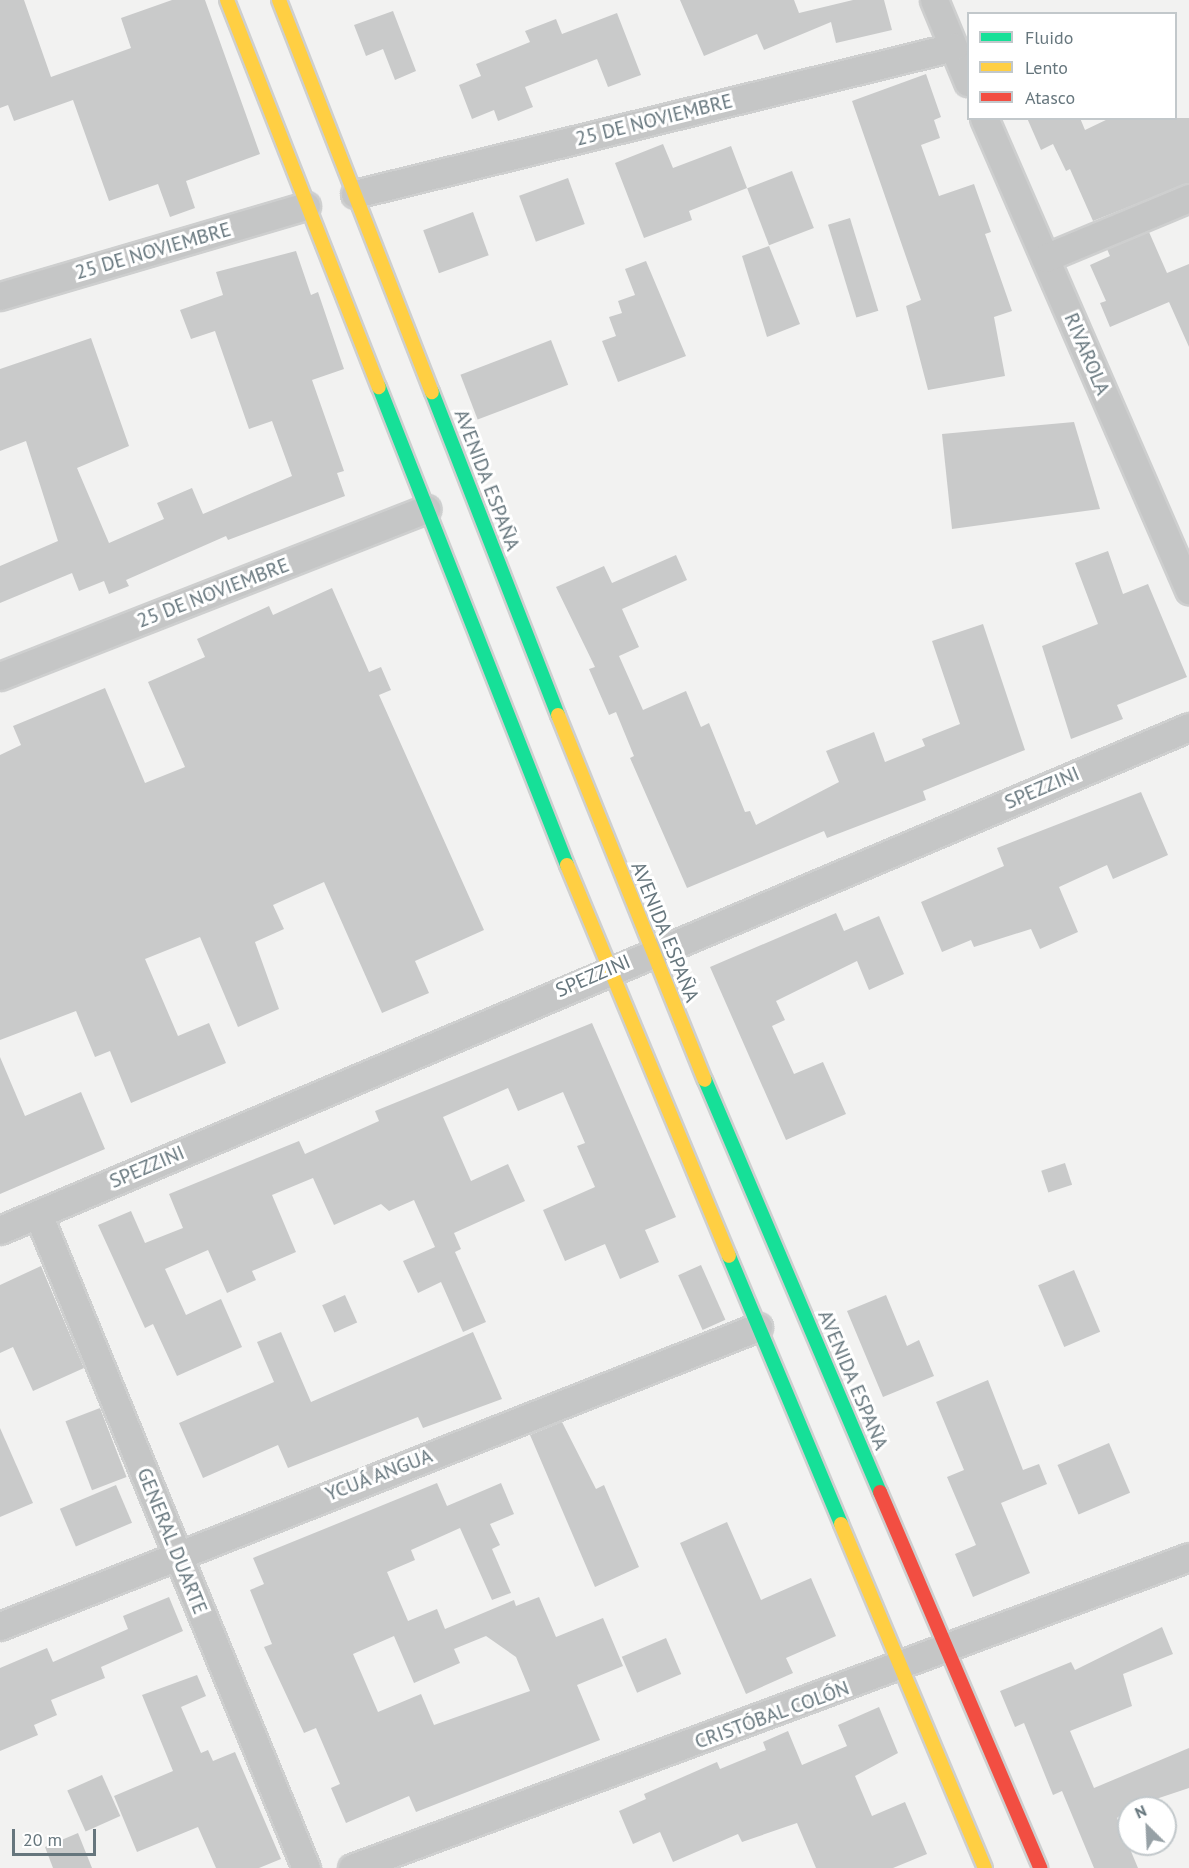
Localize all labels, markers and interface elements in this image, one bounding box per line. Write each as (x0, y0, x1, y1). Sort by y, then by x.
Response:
legend (967, 12, 1177, 120)
text: Fluido (1025, 26, 1073, 49)
text: Lento (1025, 56, 1068, 79)
text: Atasco (1025, 86, 1075, 109)
street label: 25 DE NOVIEMBRE (573, 89, 735, 151)
street label: 25 DE NOVIEMBRE (72, 217, 234, 285)
street label: RIVAROLA (1059, 309, 1115, 399)
street label: AVENIDA ESPAÑA (449, 406, 525, 554)
street label: 25 DE NOVIEMBRE (134, 553, 292, 633)
street label: SPEZZINI (1001, 762, 1083, 814)
street label: AVENIDA ESPAÑA (626, 858, 704, 1006)
street label: SPEZZINI (552, 950, 634, 1002)
street label: SPEZZINI (106, 1141, 188, 1193)
street label: AVENIDA ESPAÑA (813, 1306, 893, 1454)
street label: YCUÁ ANGUA (321, 1443, 437, 1507)
street label: GENERAL DUARTE (132, 1464, 212, 1618)
street label: CRISTÓBAL COLÓN (691, 1676, 853, 1754)
north arrow (1117, 1796, 1177, 1856)
text: N (1132, 1800, 1149, 1823)
scale bar (15, 1817, 99, 1855)
text: 20 m (23, 1828, 62, 1851)

